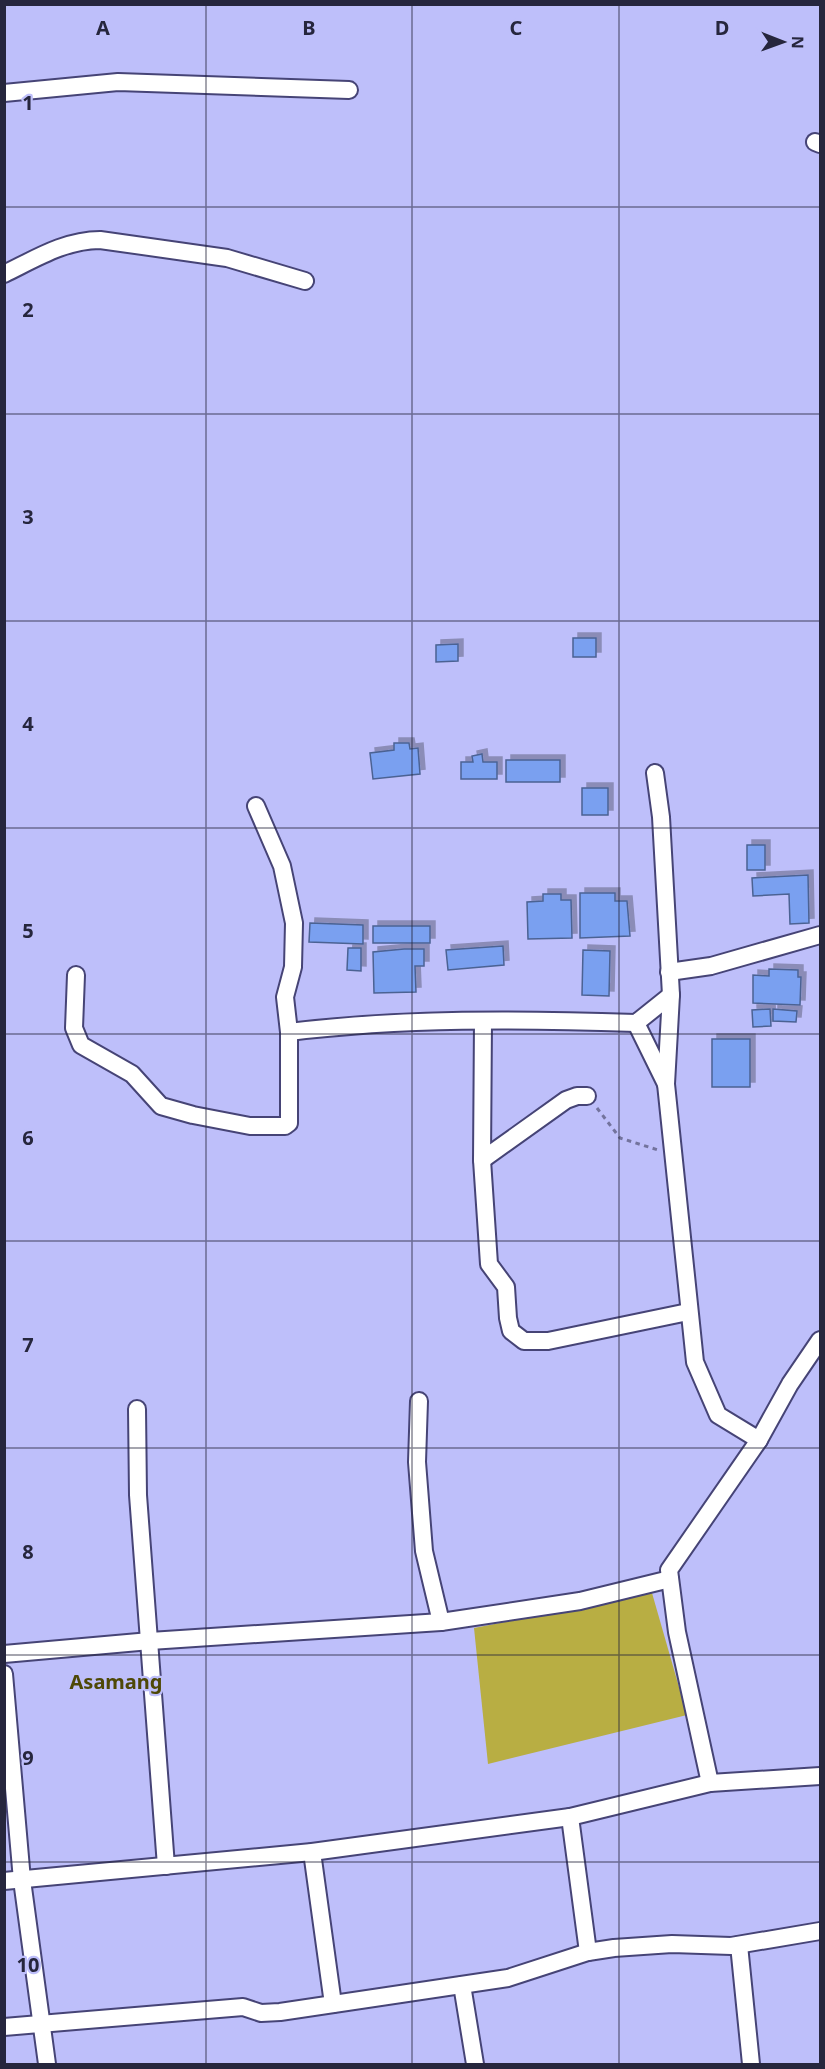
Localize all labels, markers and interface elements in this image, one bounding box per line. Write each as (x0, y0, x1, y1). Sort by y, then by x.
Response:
north arrow (753, 12, 813, 72)
text: A (96, 14, 110, 41)
text: B (302, 14, 316, 41)
text: C (510, 14, 523, 41)
text: D (715, 14, 729, 41)
text: N (787, 36, 809, 49)
text: 1 (22, 89, 34, 116)
text: 2 (22, 296, 34, 323)
text: 3 (22, 503, 34, 530)
text: 4 (22, 710, 34, 737)
text: 5 (22, 917, 34, 944)
text: 6 (22, 1124, 34, 1151)
text: 7 (22, 1331, 34, 1358)
text: 8 (22, 1538, 34, 1565)
district label: Asamang (70, 1668, 162, 1695)
text: 9 (22, 1744, 34, 1771)
text: 10 (17, 1951, 39, 1978)

